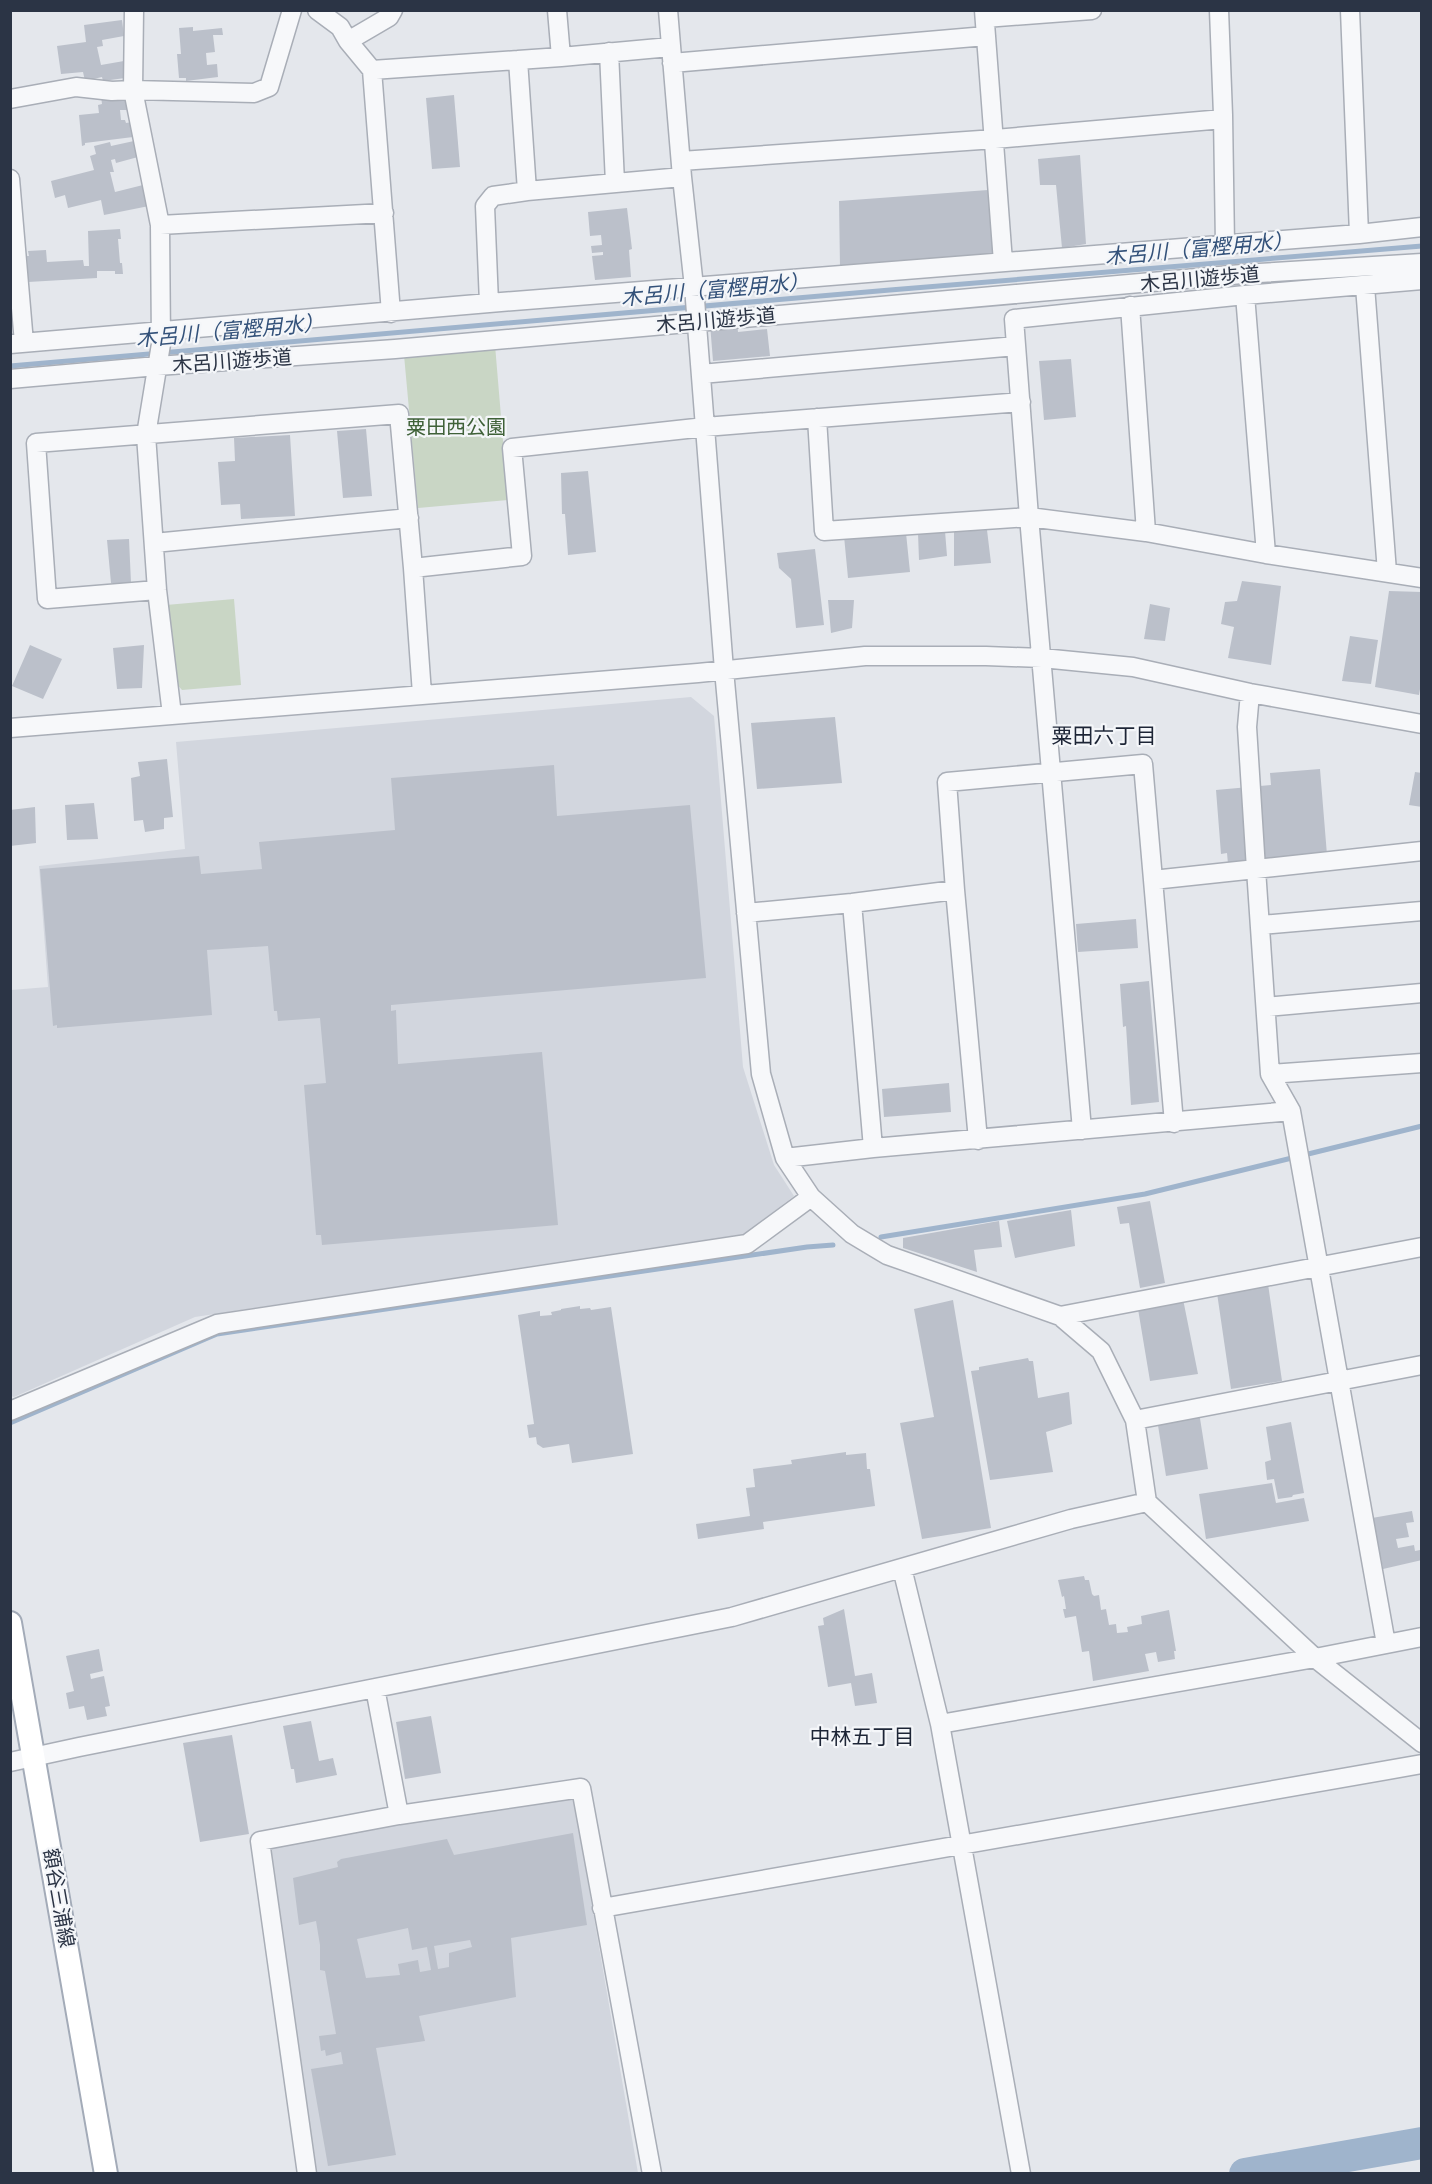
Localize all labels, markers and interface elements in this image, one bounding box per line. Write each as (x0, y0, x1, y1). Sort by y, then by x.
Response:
water label: 木呂川（富樫用水） (1104, 227, 1294, 268)
street label: 木呂川遊歩道 (1139, 261, 1261, 295)
water label: 木呂川（富樫用水） (620, 268, 810, 309)
street label: 木呂川遊歩道 (655, 302, 777, 336)
water label: 木呂川（富樫用水） (135, 309, 325, 350)
street label: 木呂川遊歩道 (171, 344, 293, 376)
park label: 粟田西公園 (406, 414, 506, 438)
district label: 粟田六丁目 (1052, 722, 1157, 747)
district label: 中林五丁目 (810, 1723, 915, 1748)
street label: 額谷三浦線 (39, 1847, 80, 1949)

